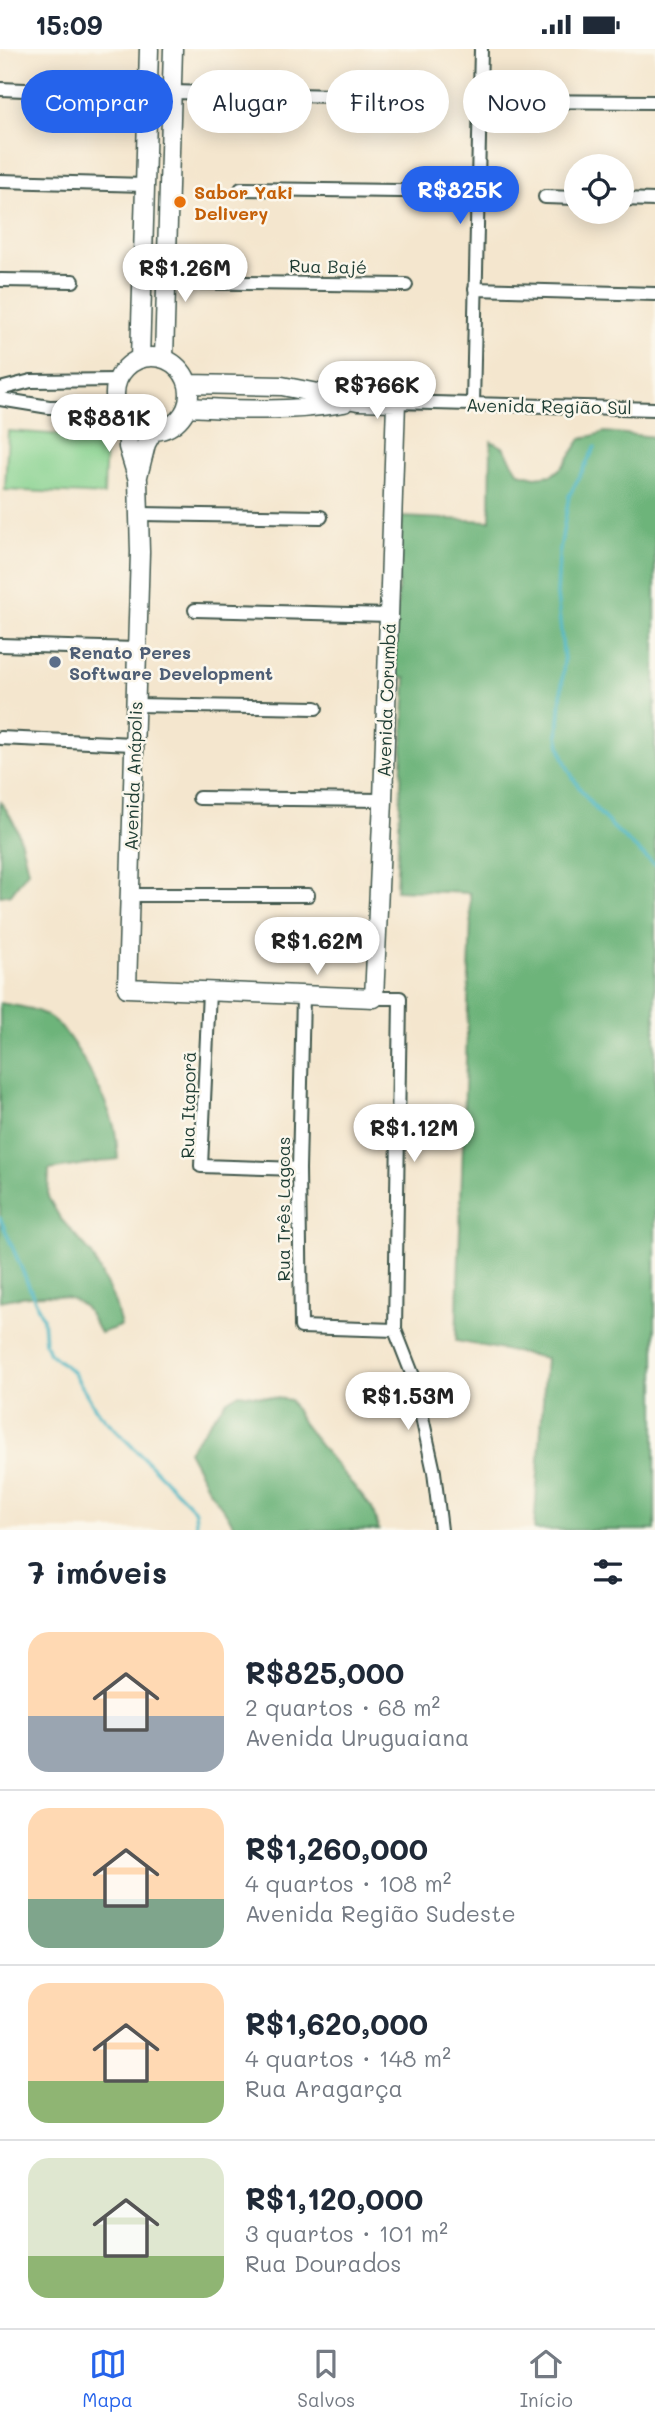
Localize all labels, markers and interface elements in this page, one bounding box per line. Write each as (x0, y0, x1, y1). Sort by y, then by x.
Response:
text: 15:09 (35, 8, 102, 42)
chip: Comprar (21, 70, 173, 133)
chip: Alugar (187, 70, 312, 133)
chip: Filtros (326, 70, 449, 133)
chip: Novo (463, 70, 570, 133)
map controls (564, 154, 634, 224)
button: locate (564, 154, 634, 224)
pin: R$825K (403, 167, 517, 226)
text: R$825K (417, 174, 503, 204)
place label: Sabor Yaki Delivery (194, 180, 293, 225)
marker: Sabor Yaki Delivery (172, 194, 188, 210)
pin: R$1.26M (120, 245, 250, 304)
text: R$1.26M (139, 252, 231, 282)
street label: Rua Bajé (289, 253, 367, 279)
pin: R$766K (320, 361, 434, 421)
text: R$766K (334, 369, 420, 399)
street label: Avenida Região Sul (466, 393, 632, 419)
pin: R$881K (52, 395, 166, 454)
text: R$881K (67, 402, 151, 432)
street label: Avenida Corumbá (371, 622, 401, 778)
place label: Renato Peres Software Development (69, 640, 273, 685)
marker: Renato Peres Software Development (47, 654, 63, 670)
street label: Avenida Anápolis (118, 701, 148, 851)
pin: R$1.62M (252, 918, 382, 977)
text: R$1.62M (271, 925, 363, 955)
street label: Rua Itaporã (175, 1051, 201, 1159)
pin: R$1.12M (349, 1105, 479, 1164)
text: R$1.12M (369, 1112, 459, 1142)
street label: Rua Três Lagoas (271, 1136, 295, 1282)
pin: R$1.53M (343, 1373, 473, 1432)
text: R$1.53M (361, 1380, 455, 1410)
text: 7 imóveis (28, 1552, 167, 1592)
icon: filters (589, 1553, 627, 1591)
text: R$825,000 (245, 1652, 404, 1692)
icon: home (84, 1660, 168, 1744)
text: 2 quartos · 68 m² (245, 1692, 440, 1722)
text: Avenida Uruguaiana (245, 1722, 469, 1752)
text: R$1,260,000 (245, 1828, 428, 1868)
icon: home (84, 1836, 168, 1920)
text: 4 quartos · 108 m² (245, 1868, 452, 1898)
text: Avenida Região Sudeste (245, 1898, 516, 1928)
text: R$1,620,000 (245, 2003, 428, 2043)
icon: home (84, 2011, 168, 2095)
text: 4 quartos · 148 m² (245, 2043, 451, 2073)
text: Rua Aragarça (245, 2073, 403, 2103)
text: R$1,120,000 (245, 2178, 423, 2218)
icon: home (84, 2186, 168, 2270)
text: 3 quartos · 101 m² (245, 2218, 448, 2248)
text: Rua Dourados (245, 2248, 401, 2278)
tab: Mapa (82, 2345, 133, 2412)
tab: Salvos (297, 2345, 355, 2412)
tab: Início (520, 2345, 573, 2412)

